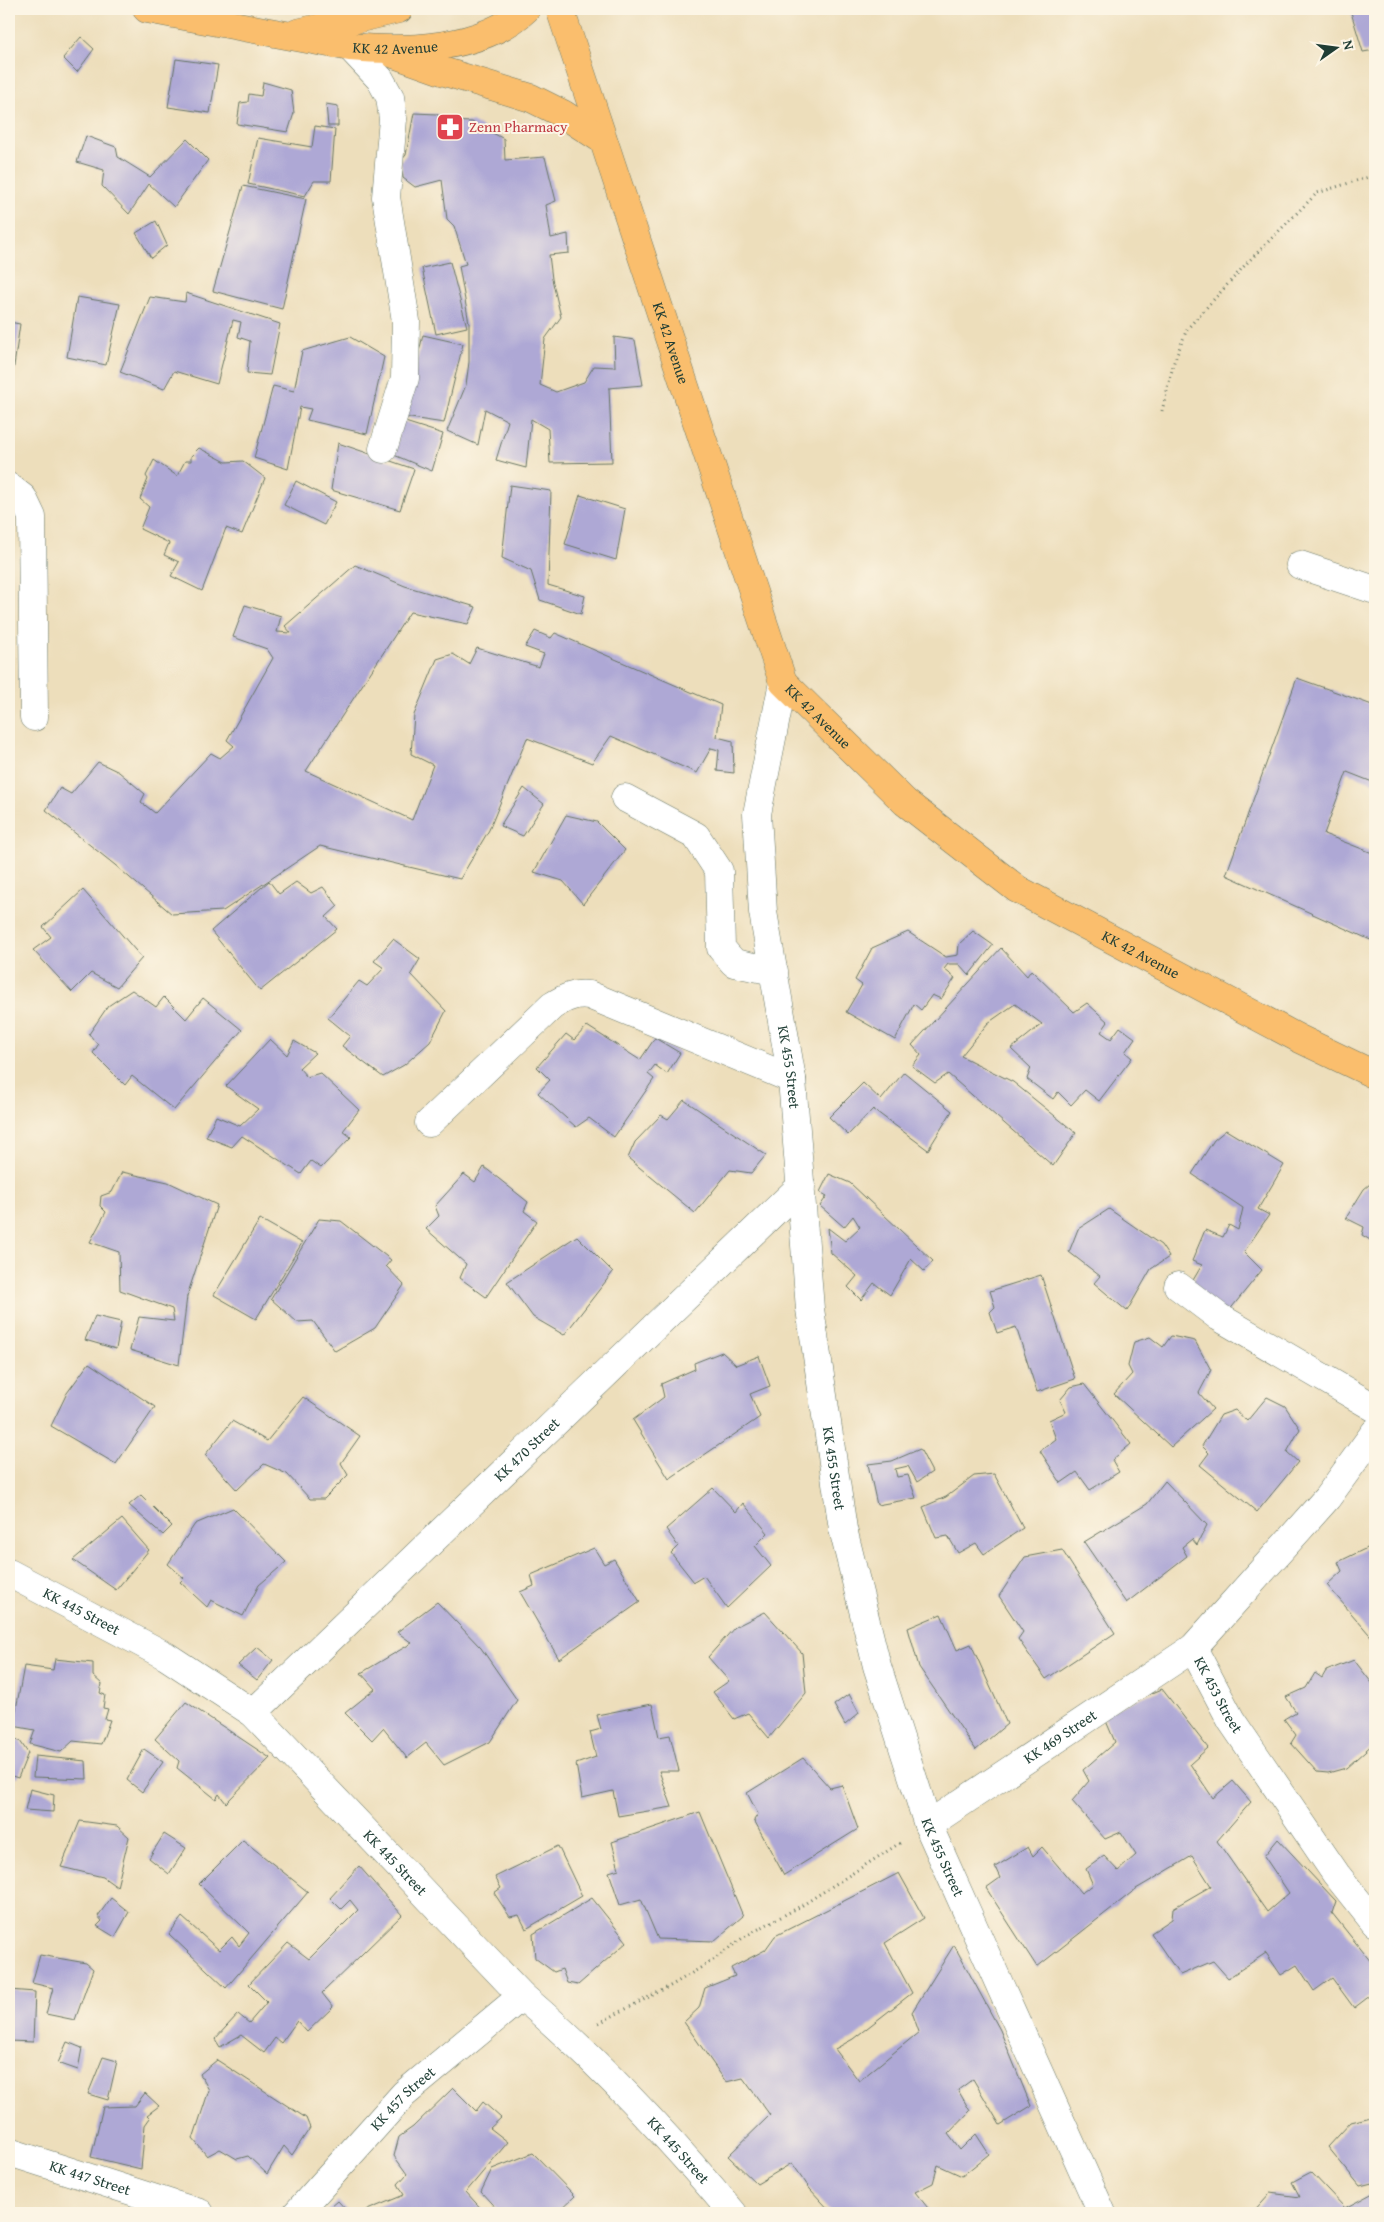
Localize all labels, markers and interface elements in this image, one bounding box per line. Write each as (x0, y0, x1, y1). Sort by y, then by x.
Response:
north arrow (1312, 22, 1362, 72)
street label: KK 42 Avenue (352, 35, 439, 59)
text: N (1338, 38, 1360, 52)
pharmacy icon: Zenn Pharmacy (435, 112, 465, 142)
place label: Zenn Pharmacy (469, 116, 568, 137)
street label: KK 42 Avenue (648, 299, 695, 387)
street label: KK 42 Avenue (781, 679, 856, 753)
street label: KK 42 Avenue (1099, 925, 1183, 983)
street label: KK 455 Street (773, 1024, 805, 1110)
street label: KK 470 Street (489, 1412, 565, 1486)
street label: KK 455 Street (818, 1425, 851, 1512)
street label: KK 445 Street (40, 1582, 124, 1640)
street label: KK 453 Street (1189, 1653, 1248, 1738)
street label: KK 469 Street (1019, 1704, 1101, 1768)
street label: KK 455 Street (916, 1815, 970, 1900)
street label: KK 445 Street (359, 1825, 433, 1900)
street label: KK 457 Street (365, 2061, 440, 2135)
street label: KK 445 Street (643, 2112, 715, 2189)
street label: KK 447 Street (47, 2155, 134, 2200)

